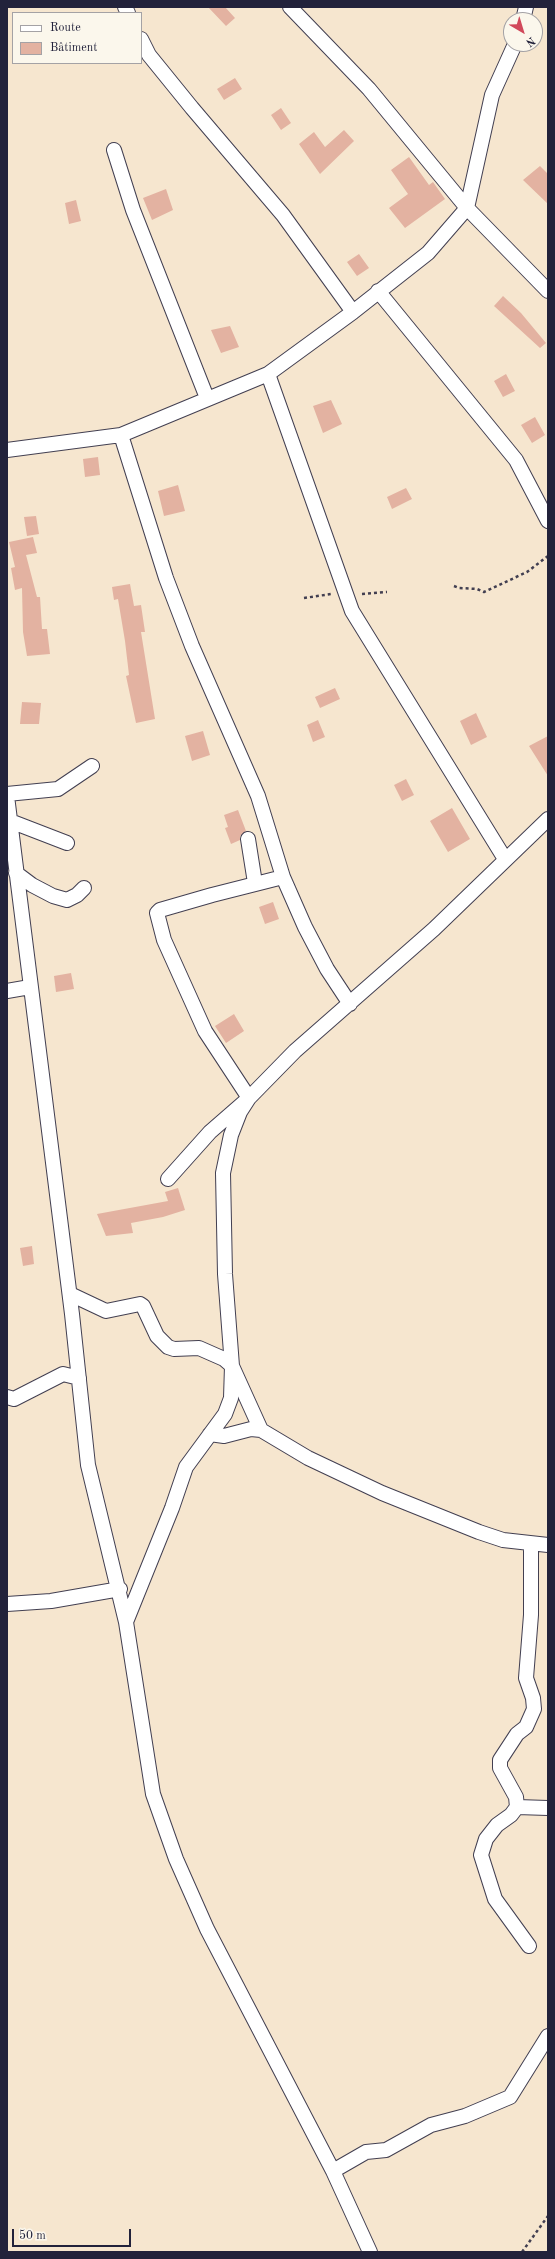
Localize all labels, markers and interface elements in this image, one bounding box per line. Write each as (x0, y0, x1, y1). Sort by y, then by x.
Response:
legend (12, 12, 142, 64)
north arrow (503, 12, 543, 52)
text: Route (50, 22, 81, 34)
text: N (523, 34, 537, 48)
text: Bâtiment (50, 42, 97, 54)
scale bar (14, 2221, 133, 2247)
text: 50 m (19, 2230, 46, 2242)

